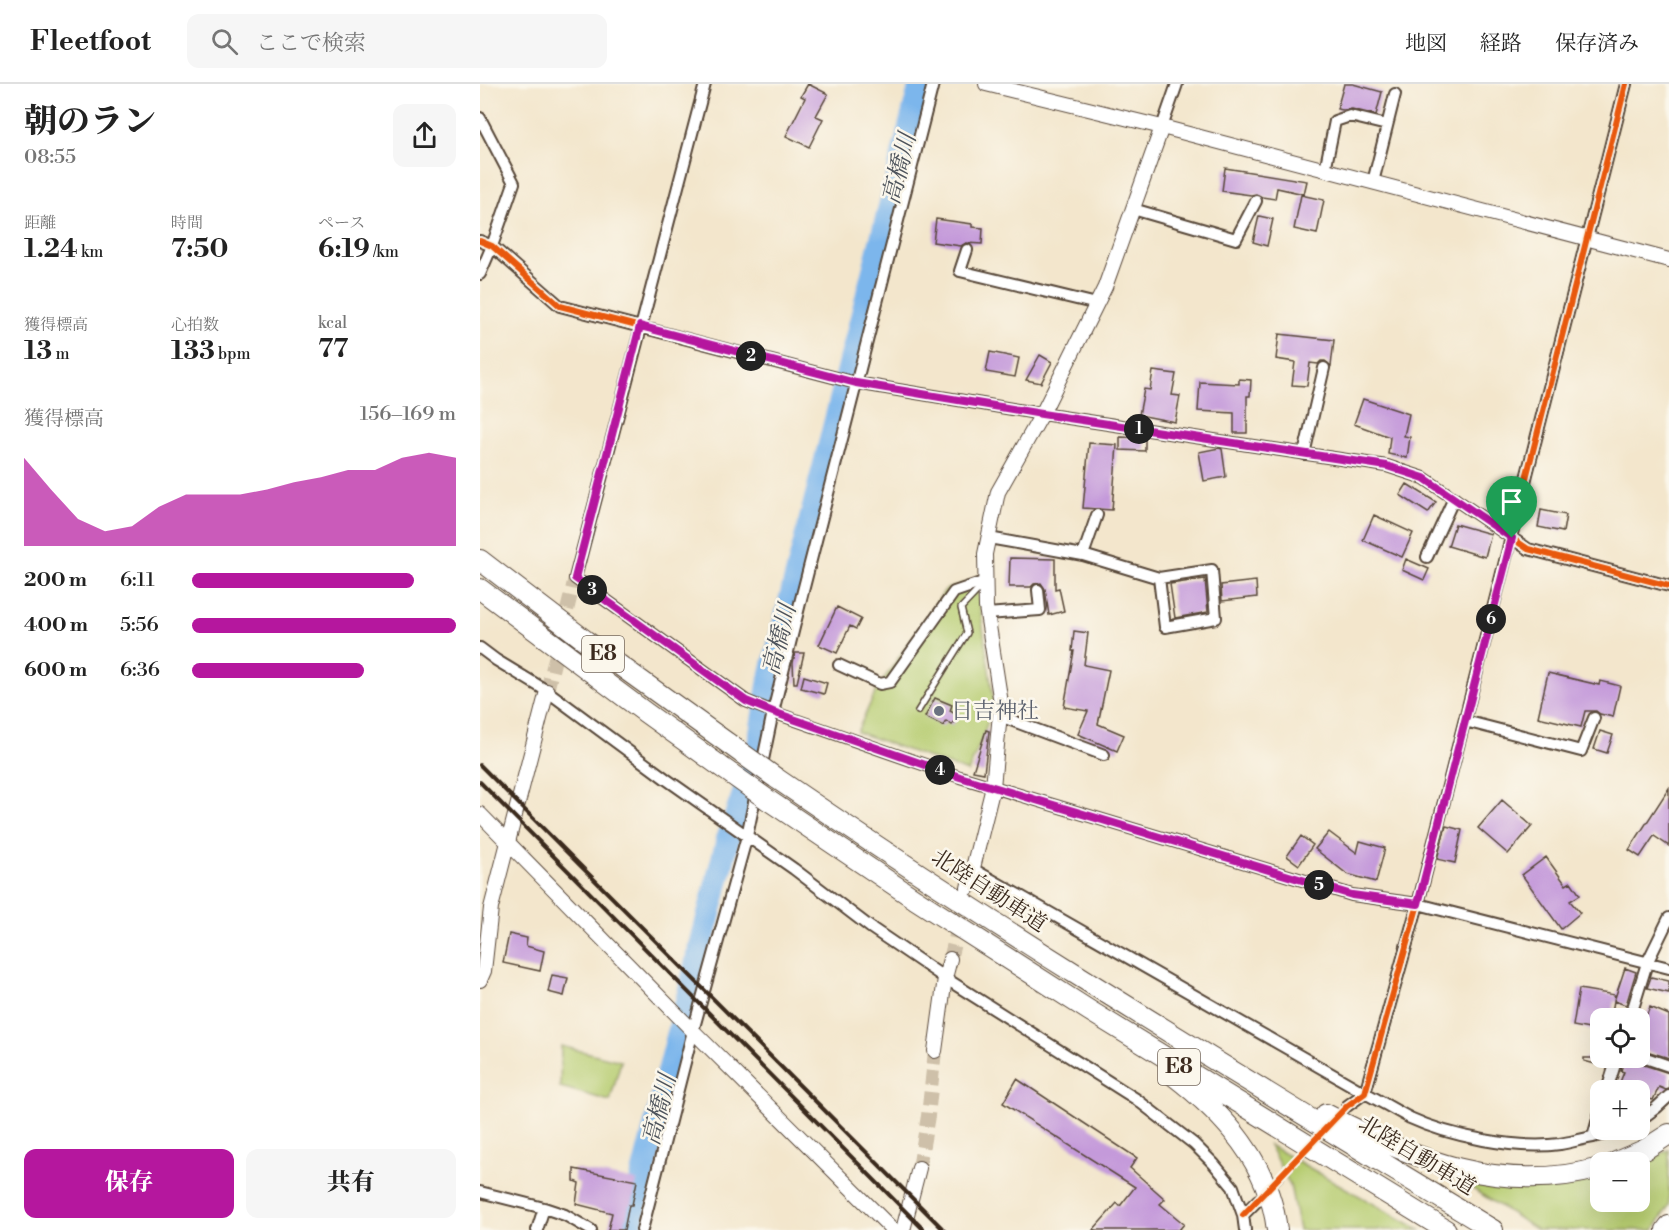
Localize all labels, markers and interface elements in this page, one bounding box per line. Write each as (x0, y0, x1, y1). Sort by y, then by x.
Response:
search box (187, 14, 607, 68)
text: Fleetfoot (30, 24, 151, 59)
icon: search (208, 25, 241, 58)
text: ここで検索 (256, 30, 366, 57)
text: 地図 (1405, 31, 1447, 57)
text: 経路 (1480, 31, 1522, 57)
text: 保存済み (1555, 31, 1639, 57)
text: 朝のラン (24, 102, 156, 143)
button: share (393, 104, 456, 167)
water label: 高橋川 (877, 128, 924, 208)
text: 08:55 (24, 145, 76, 170)
text: 距離 (24, 213, 56, 233)
text: 時間 (171, 213, 203, 233)
text: ペース (318, 213, 365, 233)
text: 1.24 (24, 233, 78, 265)
text: 7:50 (171, 233, 228, 265)
text: 6:19 (318, 233, 370, 265)
text: km (78, 242, 103, 262)
text: /km (370, 242, 399, 262)
text: kcal (318, 313, 347, 333)
text: 獲得標高 (24, 315, 88, 335)
text: 心拍数 (171, 315, 219, 335)
text: 77 (318, 333, 348, 365)
text: 13 (24, 335, 52, 367)
text: 133 (171, 335, 215, 367)
pin: 2 (736, 341, 766, 371)
text: m (52, 344, 69, 364)
text: bpm (215, 344, 250, 364)
text: 2 (746, 346, 756, 366)
text: 156–169 m (360, 402, 456, 427)
text: 獲得標高 (24, 407, 104, 432)
pin: 1 (1124, 414, 1154, 444)
text: 1 (1135, 419, 1143, 439)
pin (1486, 476, 1537, 538)
icon: arrive (1495, 485, 1528, 518)
text: 200 m (24, 568, 87, 593)
text: 6:11 (120, 568, 155, 593)
pin: 3 (577, 575, 607, 605)
text: 3 (587, 580, 597, 600)
water label: 高橋川 (757, 599, 804, 679)
pin: 6 (1476, 604, 1506, 634)
text: 6 (1486, 609, 1496, 629)
text: 400 m (24, 613, 88, 638)
text: 5:56 (120, 613, 159, 638)
road number: E8 (582, 636, 624, 672)
text: 600 m (24, 658, 87, 683)
text: 6:36 (120, 658, 160, 683)
place label: 日吉神社 (951, 698, 1039, 725)
marker: 日吉神社 (932, 704, 946, 718)
pin: 4 (925, 755, 955, 785)
text: 4 (935, 760, 945, 780)
street label: 北陸自動車道 (926, 844, 1052, 938)
pin: 5 (1304, 870, 1334, 900)
text: 5 (1314, 875, 1324, 895)
map controls (1590, 1008, 1650, 1212)
button: locate (1590, 1008, 1650, 1068)
road number: E8 (1158, 1049, 1200, 1085)
water label: 高橋川 (637, 1069, 684, 1149)
button: + (1590, 1080, 1650, 1140)
street label: 北陸自動車道 (1353, 1110, 1481, 1202)
button: 保存 (24, 1149, 234, 1218)
button: 共有 (246, 1149, 456, 1218)
button: − (1590, 1152, 1650, 1212)

